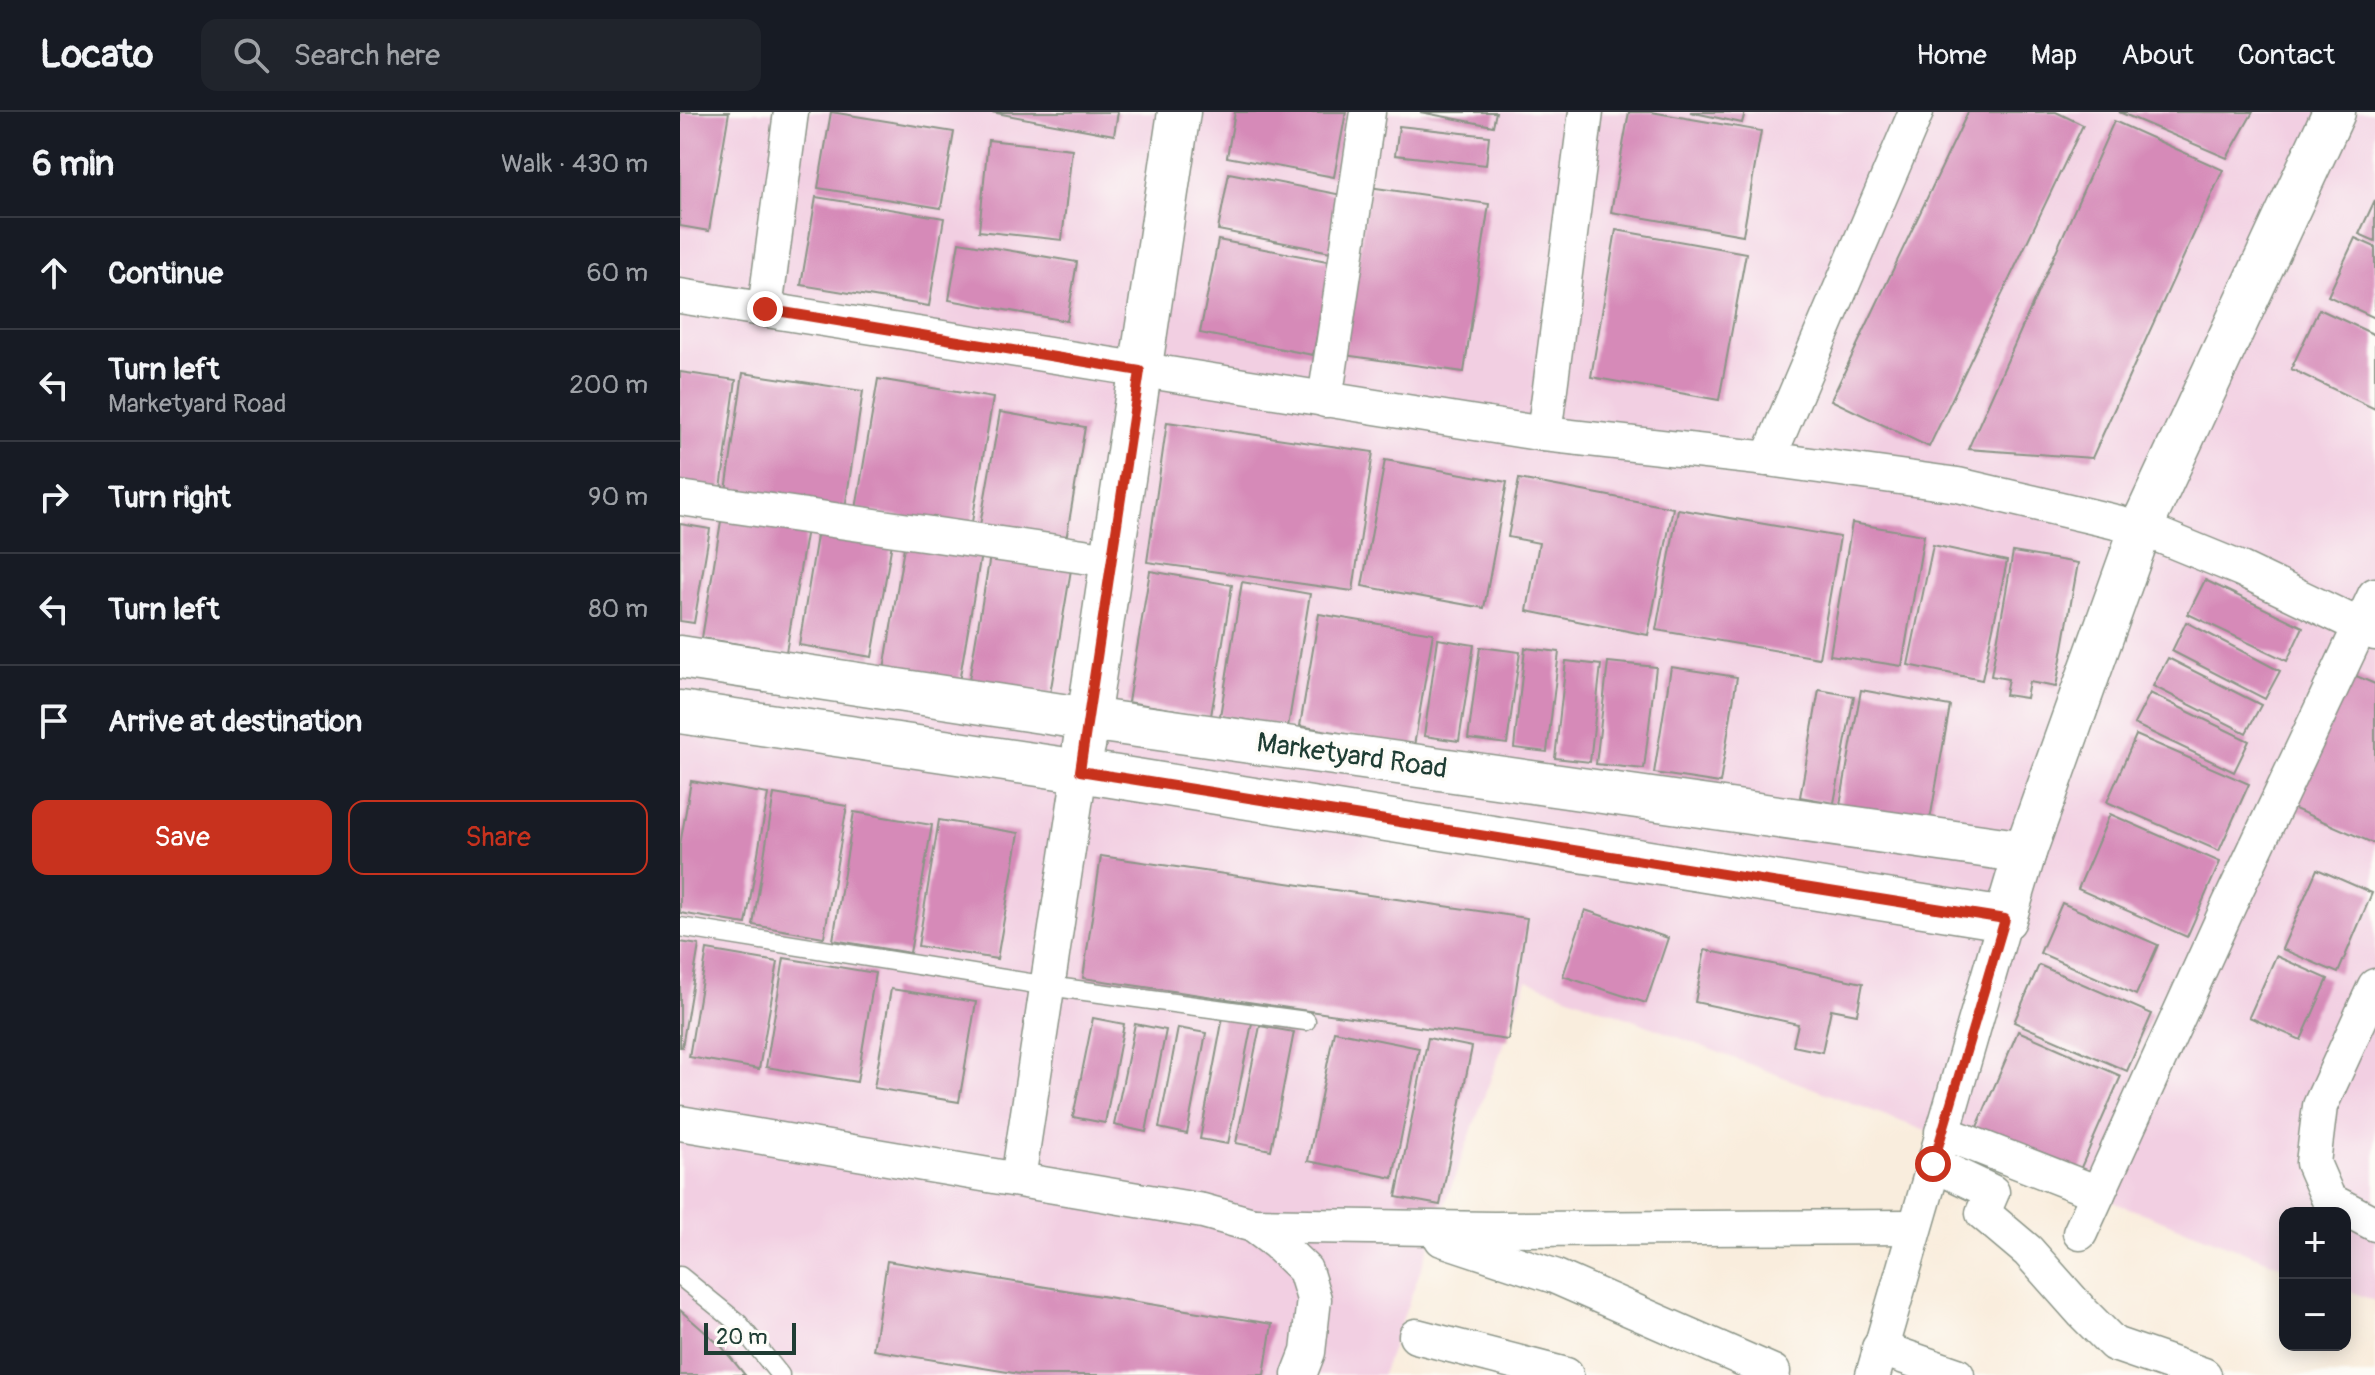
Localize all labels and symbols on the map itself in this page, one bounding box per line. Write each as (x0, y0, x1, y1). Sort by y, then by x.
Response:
route end (747, 291, 783, 327)
street label: Marketyard Road (1254, 725, 1450, 787)
route start (1915, 1146, 1951, 1182)
scale bar (704, 1319, 796, 1355)

